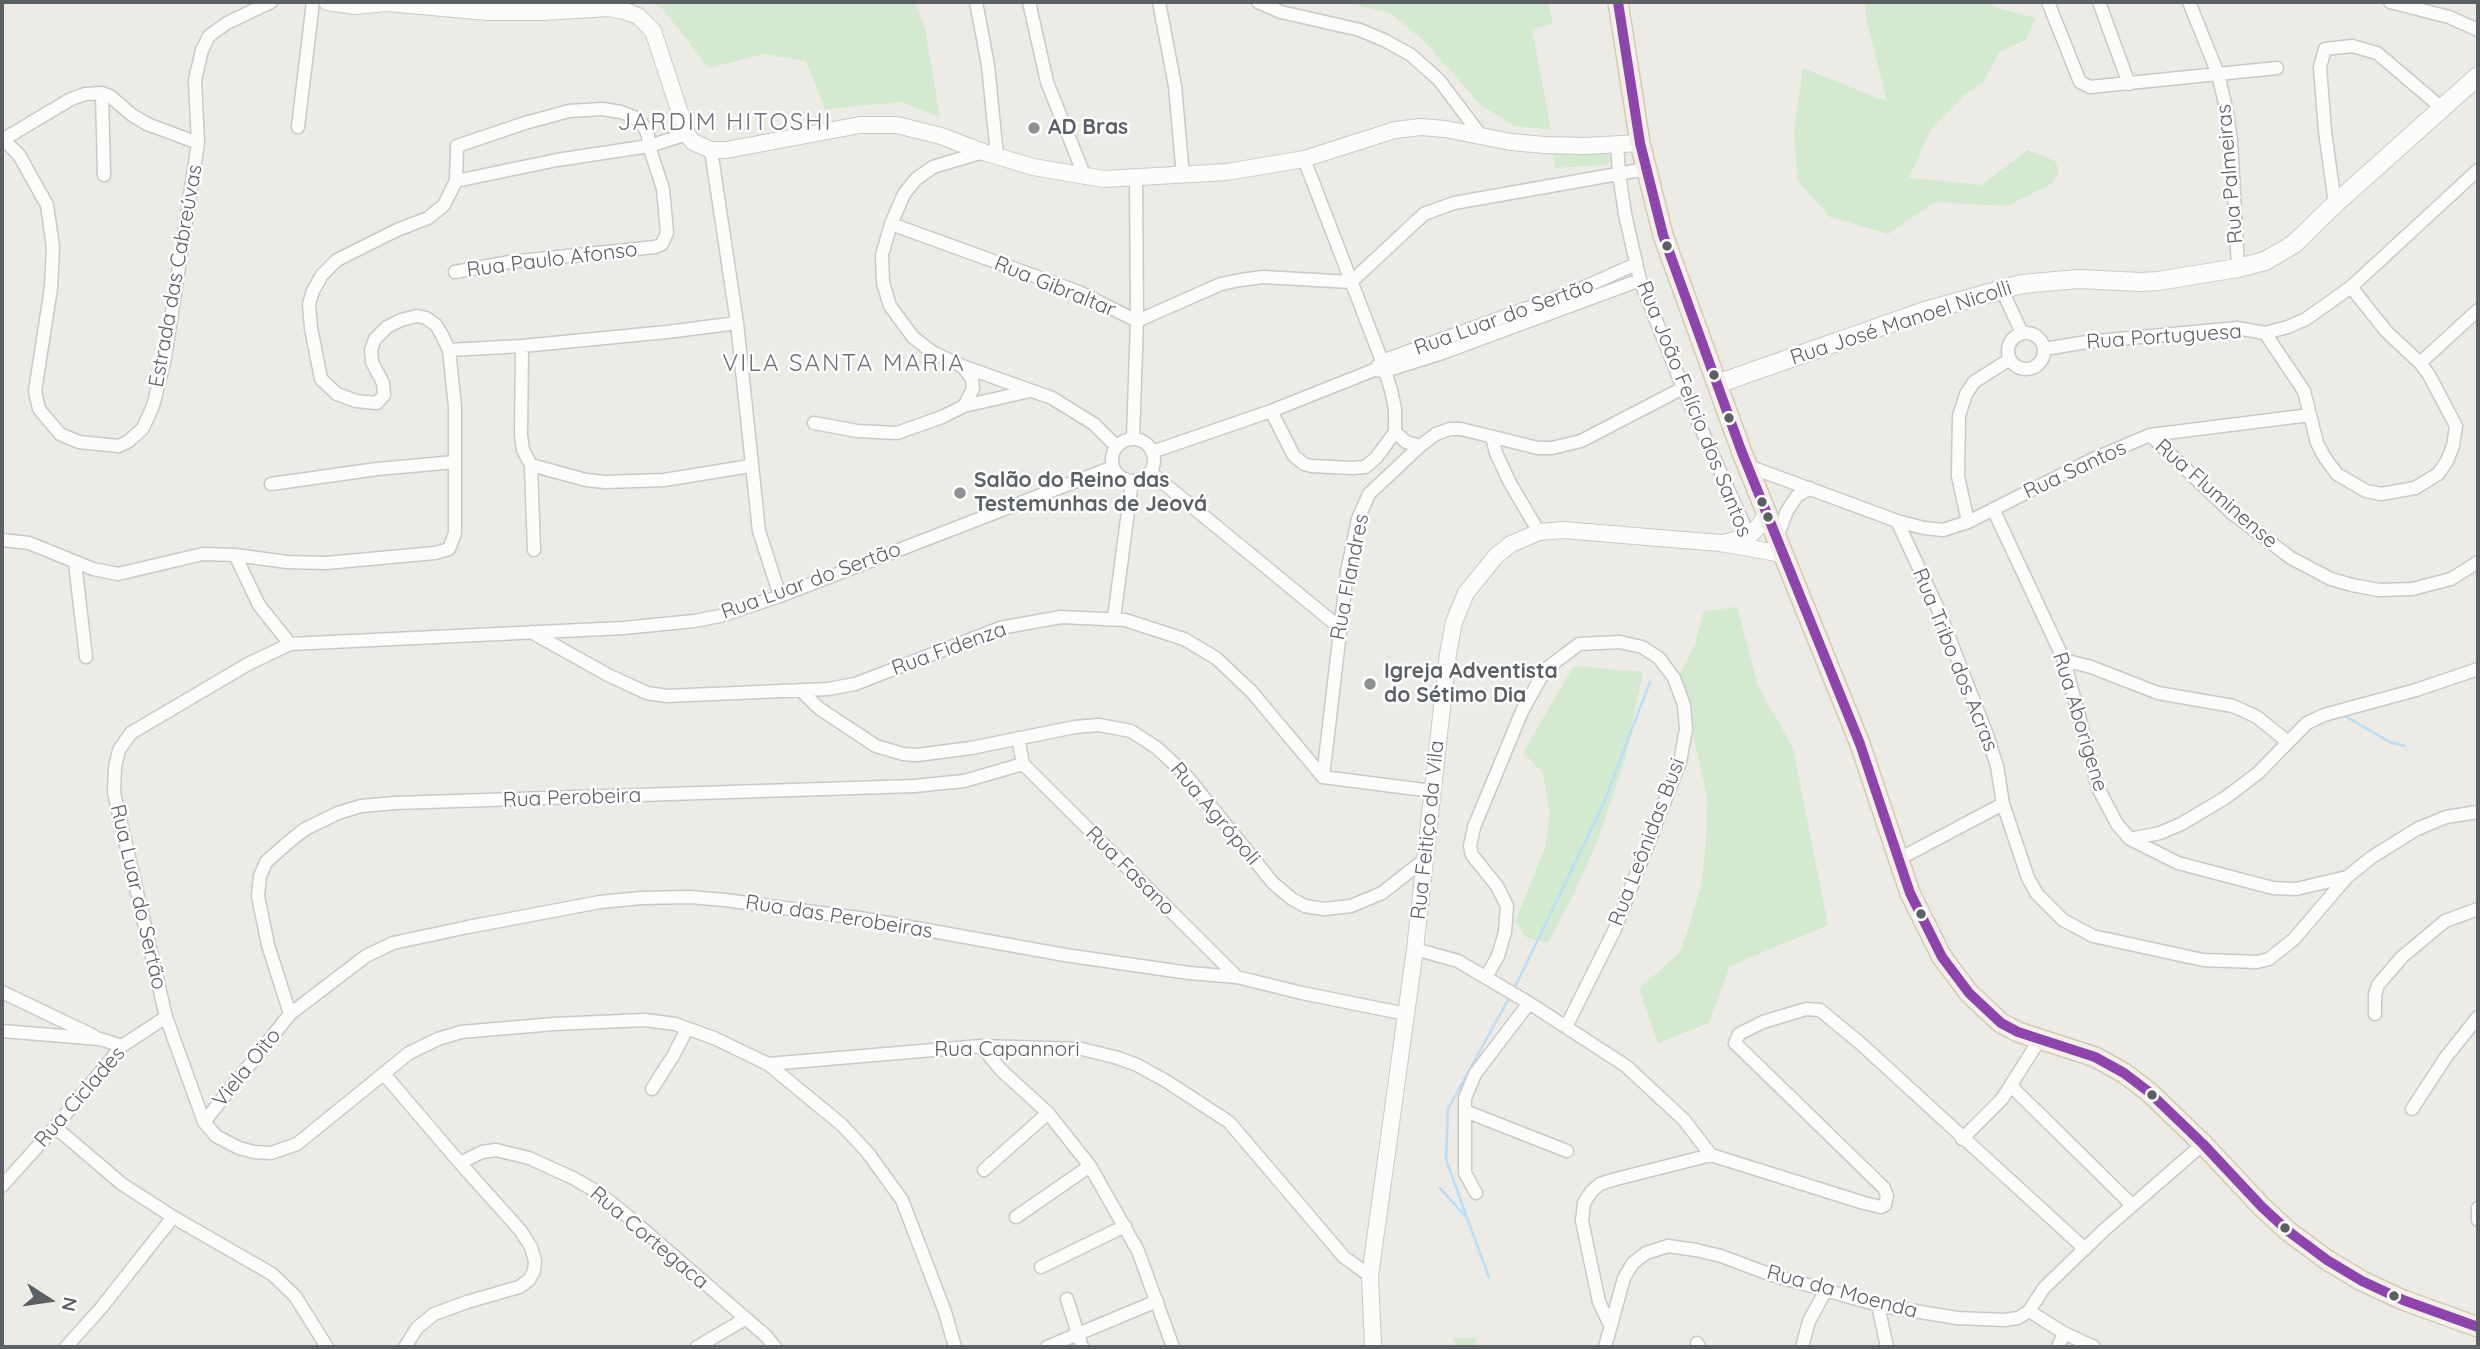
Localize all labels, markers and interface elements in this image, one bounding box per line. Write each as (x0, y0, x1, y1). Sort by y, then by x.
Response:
street label: Rua Palmeiras (2211, 103, 2249, 245)
district label: JARDIM HITOSHI (619, 109, 831, 137)
place label: AD Bras (1048, 115, 1128, 141)
marker: AD Bras (1026, 120, 1042, 136)
street label: Estrada das Cabreúvas (144, 163, 208, 389)
street label: Rua Paulo Afonso (465, 237, 639, 283)
unlabelled marker (1660, 239, 1674, 253)
street label: Rua Gibraltar (990, 251, 1120, 323)
street label: Rua Luar do Sertão (1411, 273, 1597, 361)
street label: Rua José Manoel Nicolli (1787, 275, 2015, 371)
street label: Rua João Felício dos Santos (1631, 277, 1757, 541)
street label: Rua Portuguesa (2085, 319, 2243, 355)
district label: VILA SANTA MARIA (724, 350, 964, 378)
unlabelled marker (1707, 368, 1721, 382)
unlabelled marker (1722, 411, 1736, 425)
street label: Rua Fluminense (2149, 434, 2283, 554)
street label: Rua Santos (2020, 435, 2130, 505)
place label: Salão do Reino das Testemunhas de Jeová (974, 468, 1207, 518)
marker: Salão do Reino das Testemunhas de Jeová (952, 485, 968, 501)
unlabelled marker (1755, 495, 1769, 509)
unlabelled marker (1761, 510, 1775, 524)
street label: Rua Flandres (1325, 512, 1375, 642)
street label: Rua Luar do Sertão (718, 537, 904, 625)
street label: Rua Tribo dos Acras (1907, 565, 2003, 755)
street label: Rua Fidenza (888, 617, 1010, 681)
street label: Rua Aborigene (2047, 649, 2113, 795)
place label: Igreja Adventista do Sétimo Dia (1384, 659, 1558, 709)
marker: Igreja Adventista do Sétimo Dia (1362, 676, 1378, 692)
street label: Rua Feitiço da Vila (1406, 739, 1450, 921)
street label: Rua Leônidas Busi (1603, 755, 1691, 929)
street label: Rua Agrópoli (1165, 757, 1265, 871)
street label: Rua Perobeira (502, 783, 642, 813)
street label: Rua Luar do Sertão (104, 802, 172, 992)
street label: Rua Fasano (1080, 821, 1180, 921)
street label: Rua das Perobeiras (744, 890, 934, 944)
unlabelled marker (1914, 907, 1928, 921)
street label: Viela Oito (208, 1024, 286, 1112)
street label: Rua Capannori (934, 1037, 1080, 1063)
street label: Rua Ciclades (29, 1041, 131, 1153)
unlabelled marker (2145, 1088, 2159, 1102)
street label: Rua Cortegaca (585, 1181, 713, 1295)
unlabelled marker (2278, 1221, 2292, 1235)
street label: Rua da Moenda (1764, 1260, 1920, 1324)
north arrow (14, 1265, 84, 1335)
unlabelled marker (2387, 1289, 2401, 1303)
text: N (56, 1295, 83, 1314)

